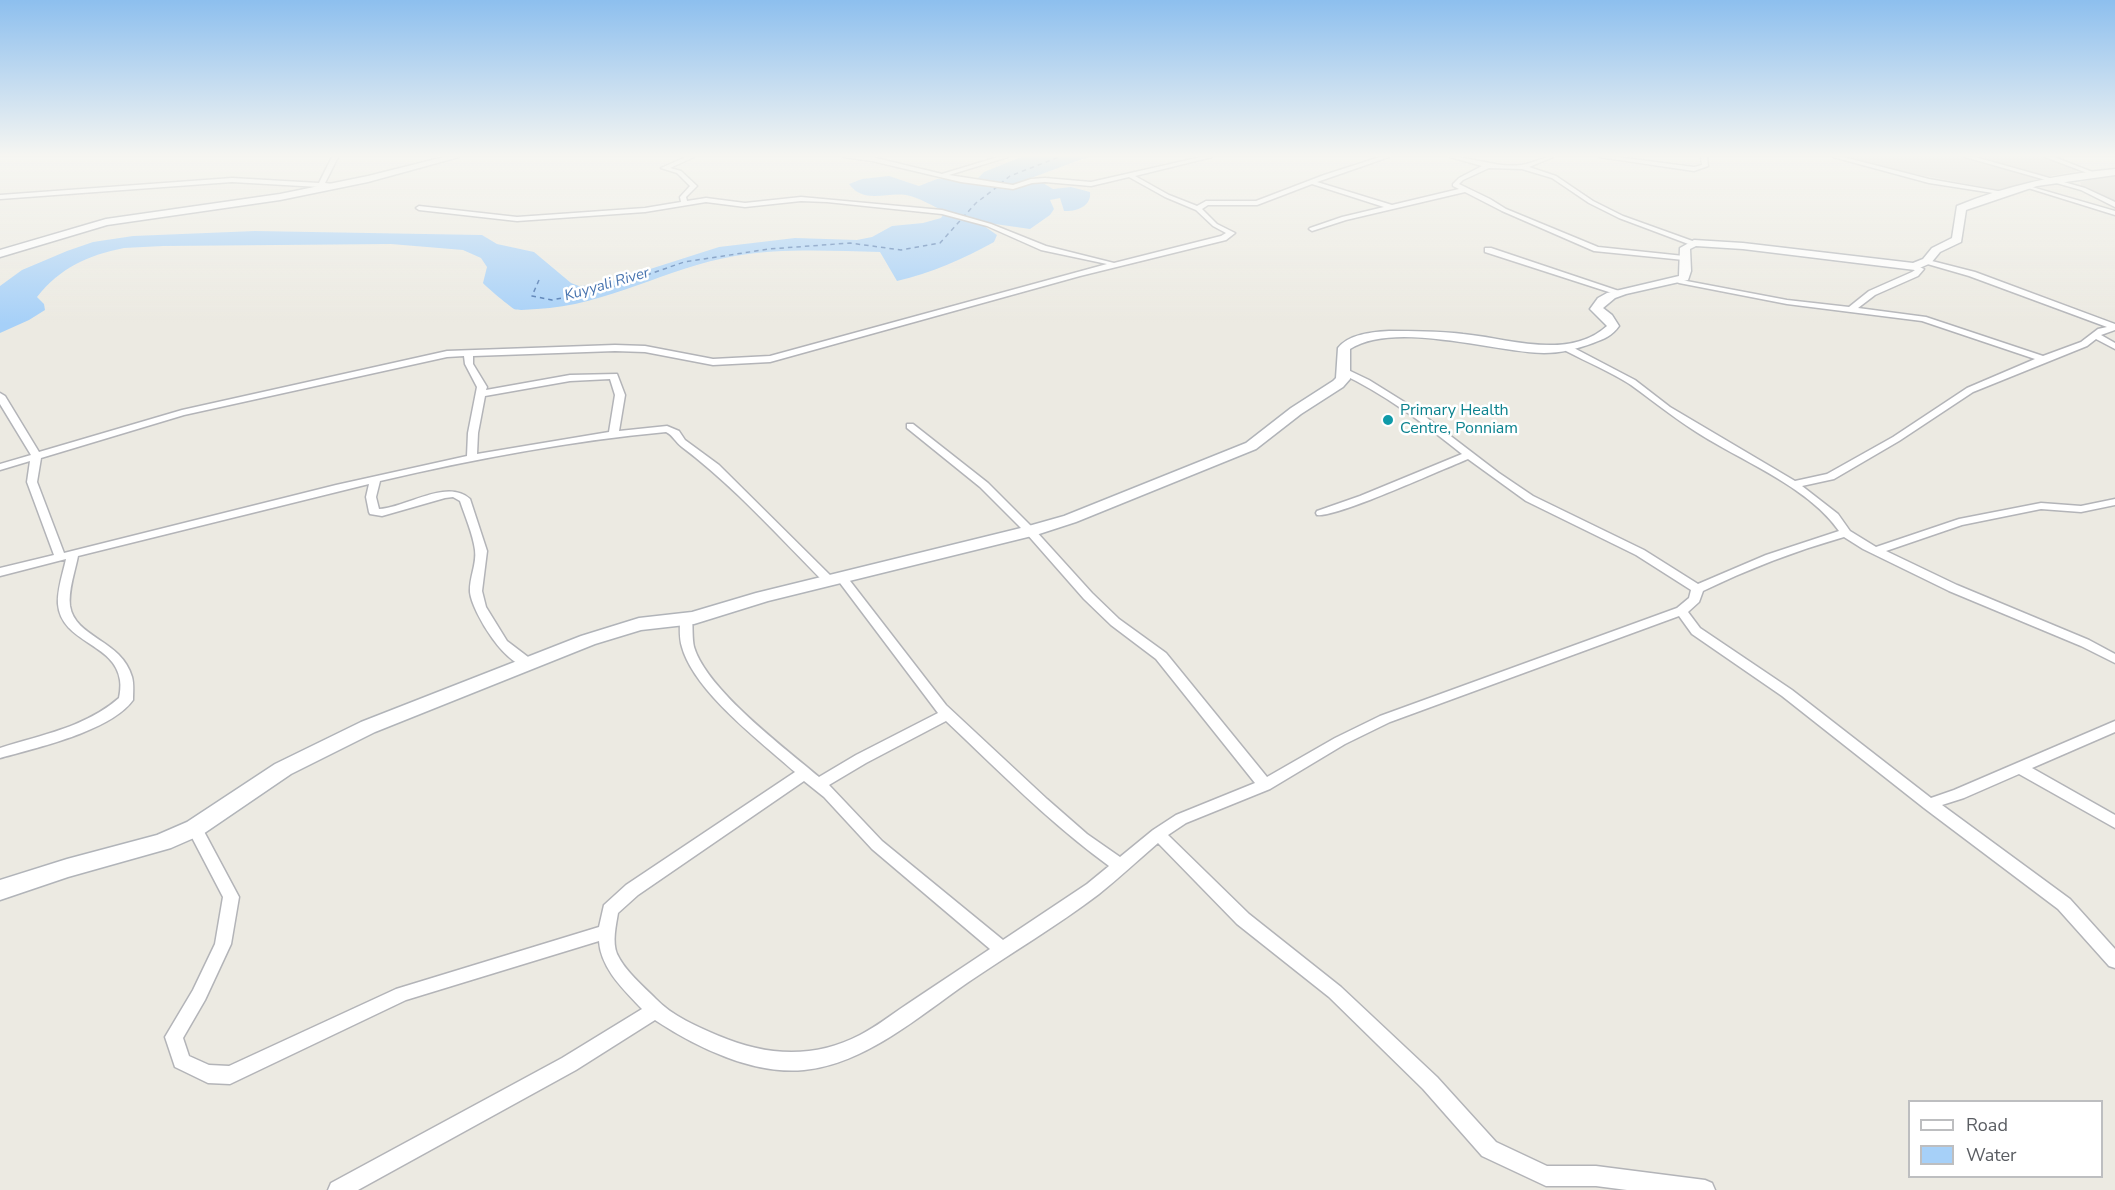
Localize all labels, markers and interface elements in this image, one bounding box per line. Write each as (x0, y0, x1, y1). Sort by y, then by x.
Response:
water label: Kuyyali River (563, 264, 651, 306)
place label: Primary Health Centre, Ponniam (1400, 401, 1518, 439)
marker: Primary Health Centre, Ponniam (1381, 413, 1395, 427)
legend (1908, 1100, 2103, 1178)
text: Road (1966, 1113, 2008, 1137)
text: Water (1966, 1143, 2017, 1167)

